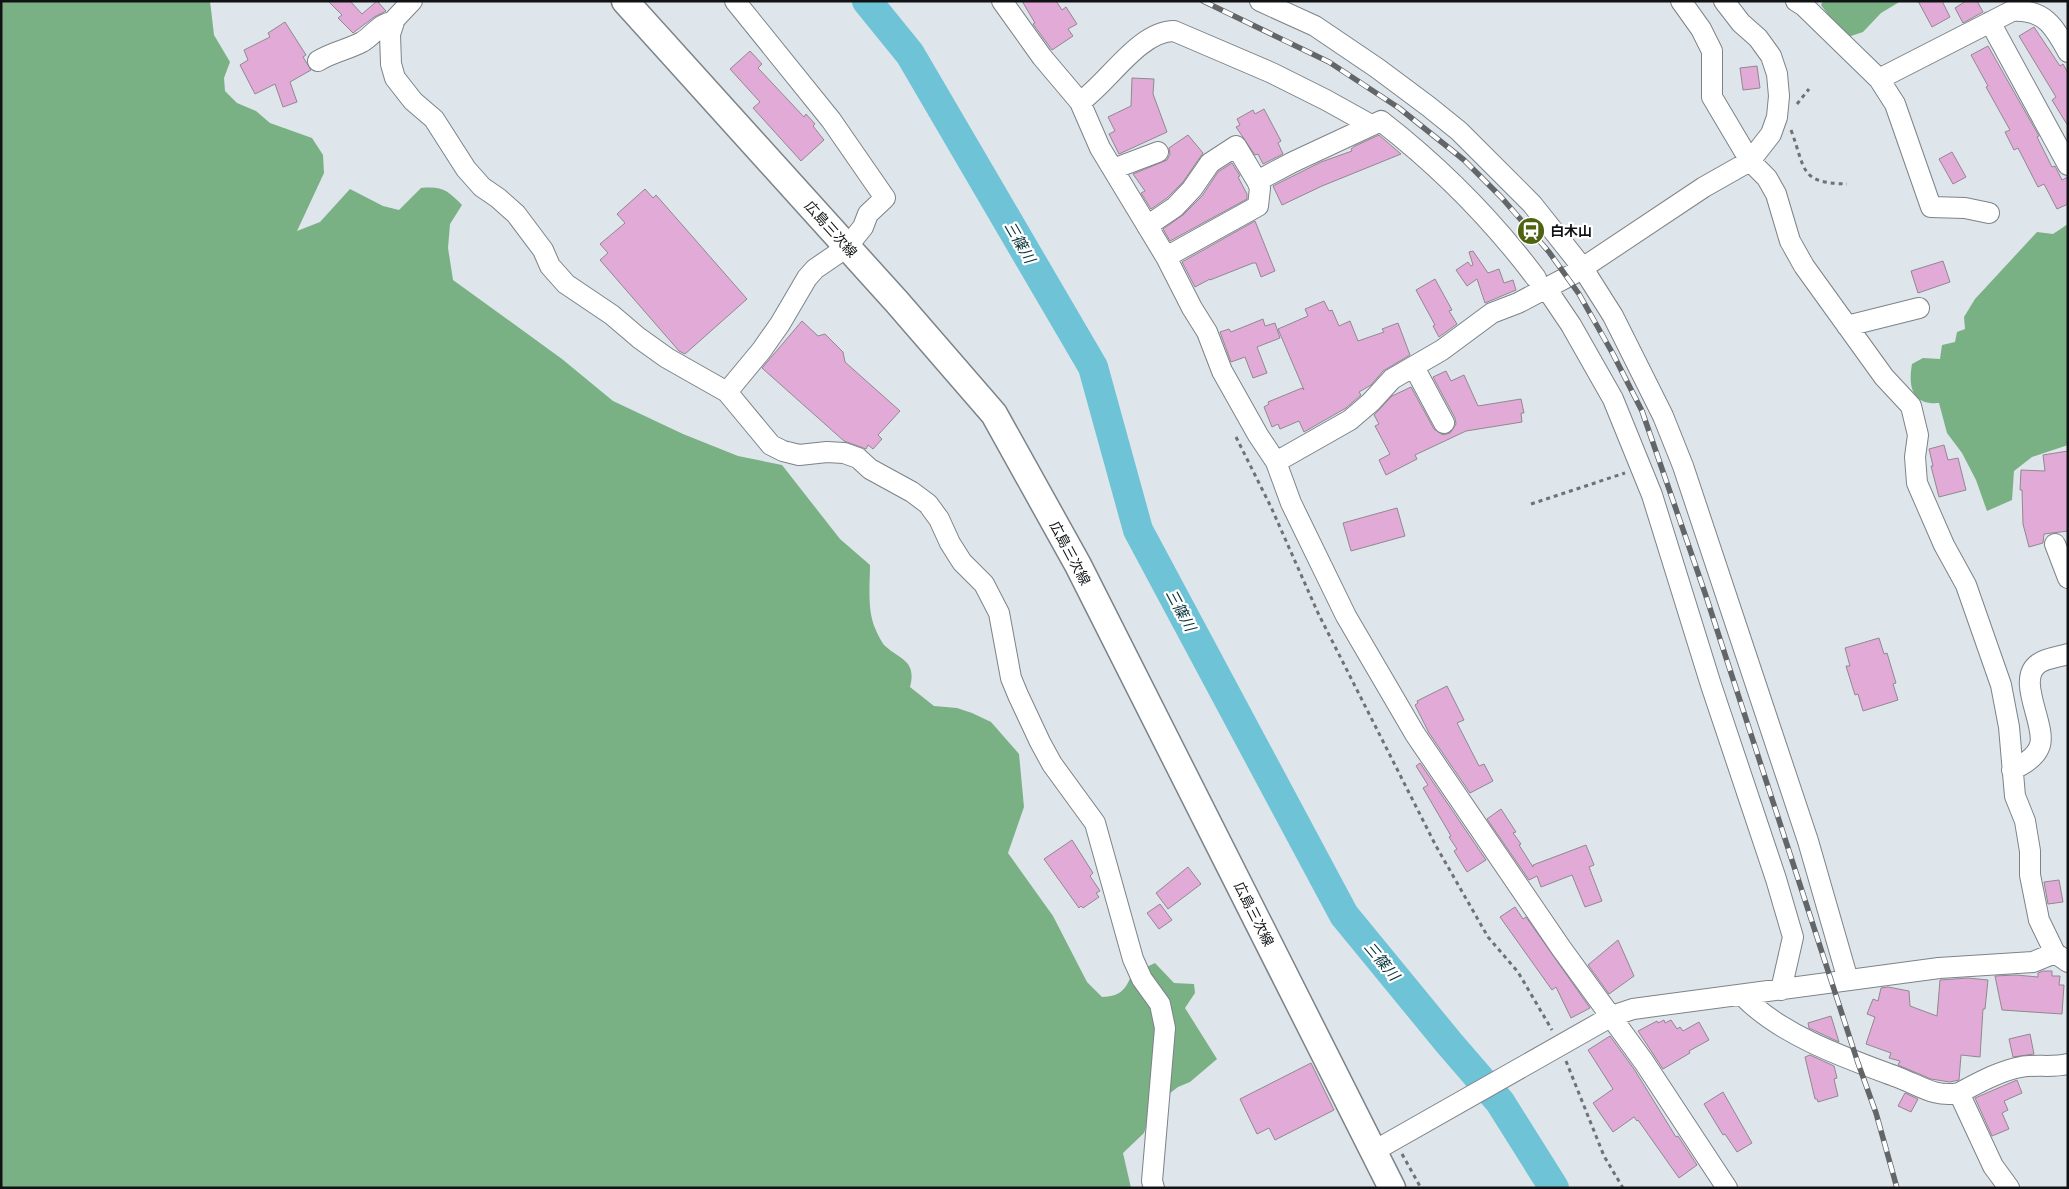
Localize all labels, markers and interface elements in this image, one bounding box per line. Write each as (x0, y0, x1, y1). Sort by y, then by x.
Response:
street label: 広島三次線 (802, 198, 860, 260)
station icon: 白木山 (1516, 216, 1546, 246)
water label: 三篠川 (1001, 218, 1040, 267)
place label: 白木山 (1550, 223, 1592, 239)
street label: 広島三次線 (1047, 518, 1093, 588)
water label: 三篠川 (1163, 586, 1200, 636)
street label: 広島三次線 (1231, 879, 1277, 949)
water label: 三篠川 (1361, 938, 1404, 985)

